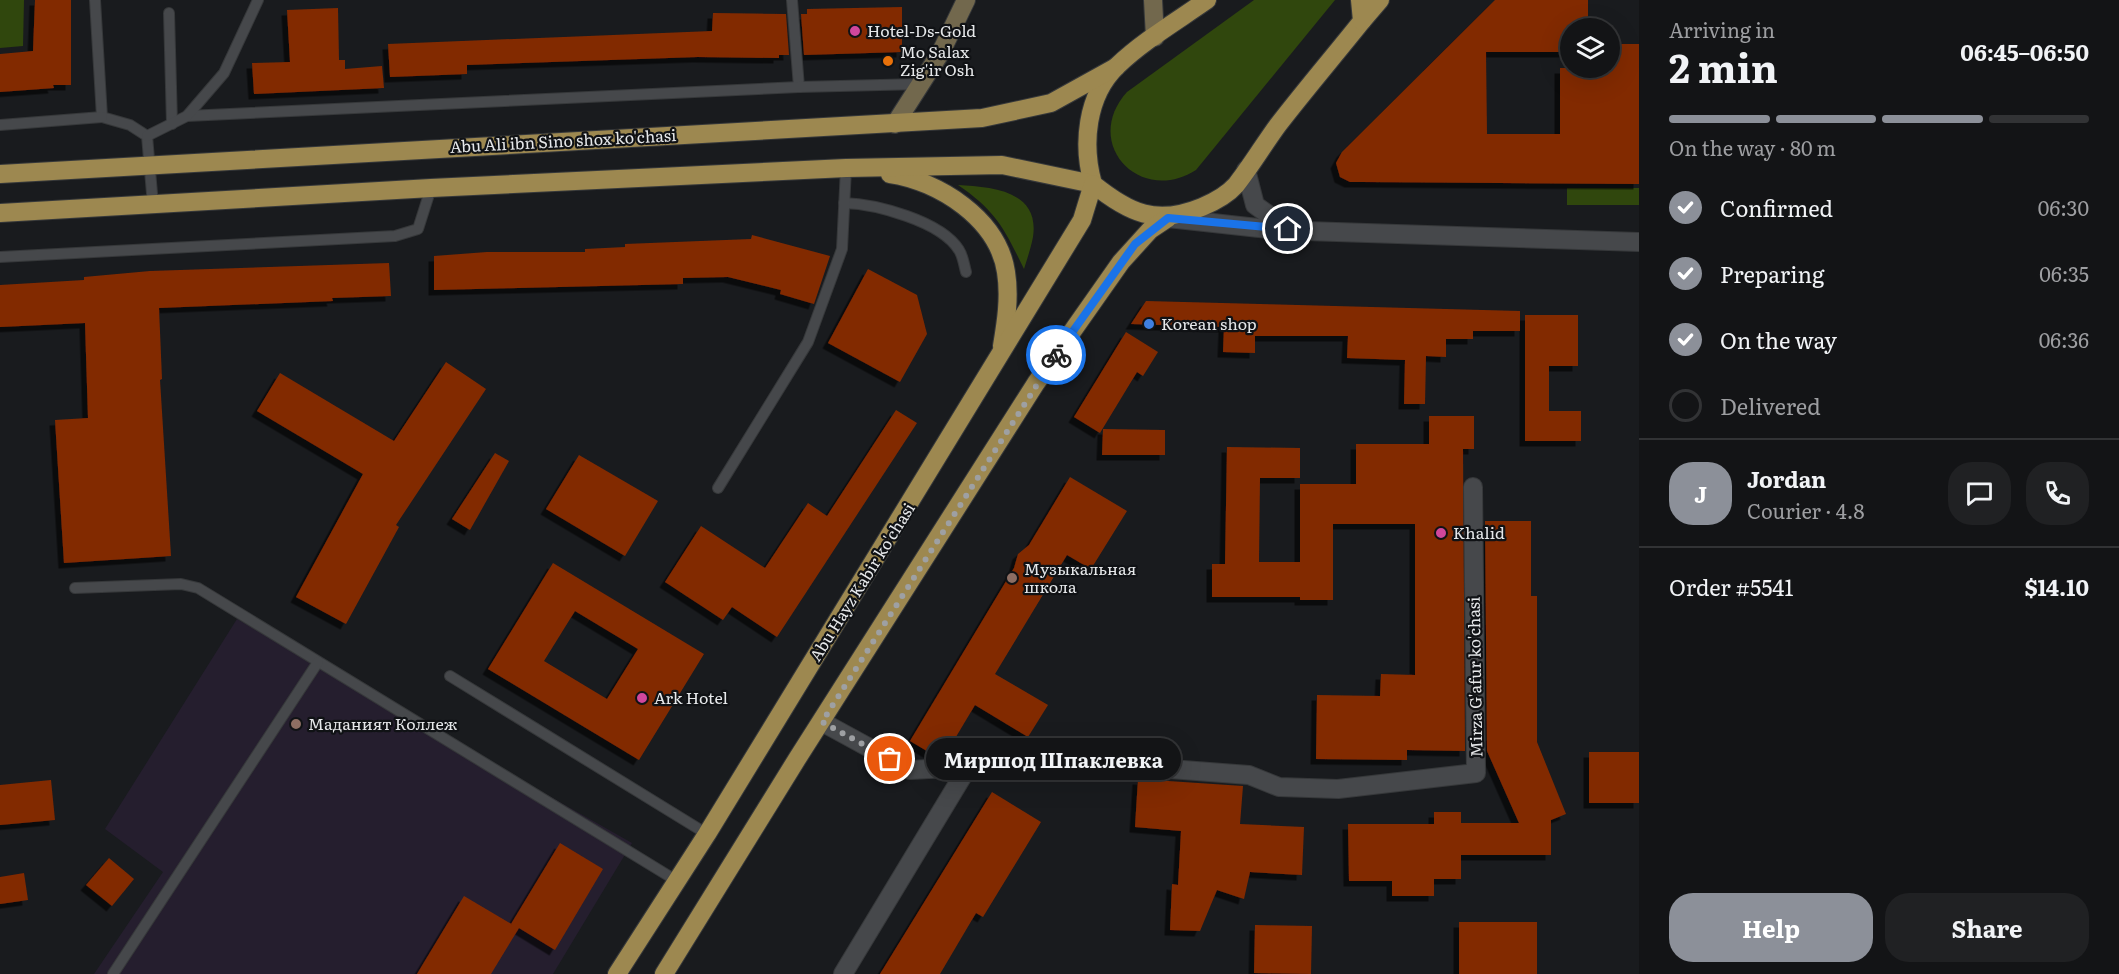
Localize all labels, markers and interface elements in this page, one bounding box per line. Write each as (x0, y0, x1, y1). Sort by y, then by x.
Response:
text: Arriving in (1669, 14, 1775, 44)
place label: Hotel-Ds-Gold (867, 18, 976, 42)
map controls (1560, 18, 1620, 78)
button: layers (1560, 18, 1620, 78)
marker: Hotel-Ds-Gold (848, 24, 862, 38)
text: 06:45–06:50 (1960, 35, 2089, 68)
text: 2 min (1669, 37, 1778, 95)
place label: Mo Salax Zig'ir Osh (900, 39, 975, 81)
marker: Mo Salax Zig'ir Osh (881, 54, 895, 68)
street label: Abu Ali ibn Sino shox ko'chasi (449, 122, 677, 158)
text: On the way · 80 m (1669, 132, 1836, 162)
icon: check (1669, 191, 1702, 224)
text: Confirmed (1720, 191, 1833, 224)
text: 06:30 (2038, 192, 2089, 222)
pin (1262, 203, 1313, 254)
icon: home (1271, 212, 1304, 245)
icon: check (1669, 257, 1702, 290)
text: Preparing (1720, 257, 1824, 290)
text: 06:35 (2039, 258, 2089, 288)
place label: Korean shop (1161, 311, 1257, 335)
marker: Korean shop (1142, 317, 1156, 331)
icon: check (1669, 323, 1702, 356)
text: On the way (1720, 323, 1837, 356)
text: 06:36 (2039, 324, 2089, 354)
courier (1026, 325, 1086, 385)
icon: bike (1040, 339, 1073, 372)
text: Delivered (1720, 389, 1821, 422)
text: Jordan (1747, 462, 1826, 495)
button: chat (1948, 462, 2011, 525)
button: phone (2026, 462, 2089, 525)
text: J (1694, 477, 1707, 510)
text: Courier · 4.8 (1747, 495, 1864, 525)
street label: Abu Hayz Kabir ko'chasi (803, 498, 920, 665)
place label: Khalid (1453, 520, 1505, 544)
marker: Khalid (1434, 526, 1448, 540)
place label: Музыкальная школа (1024, 556, 1136, 598)
text: Order #5541 (1669, 570, 1793, 603)
text: $14.10 (2024, 570, 2089, 603)
marker: Музыкальная школа (1005, 571, 1019, 585)
street label: Mirza G'afur ko'chasi (1461, 596, 1487, 758)
place label: Ark Hotel (654, 685, 728, 709)
marker: Ark Hotel (635, 691, 649, 705)
place label: Маданият Коллеж (308, 711, 458, 735)
marker: Маданият Коллеж (289, 717, 303, 731)
pin (864, 733, 915, 784)
callout: Миршод Шпаклевка (926, 738, 1181, 780)
icon: bag (873, 742, 906, 775)
text: Миршод Шпаклевка (944, 744, 1163, 774)
button: Help (1669, 893, 1873, 962)
button: Share (1885, 893, 2089, 962)

